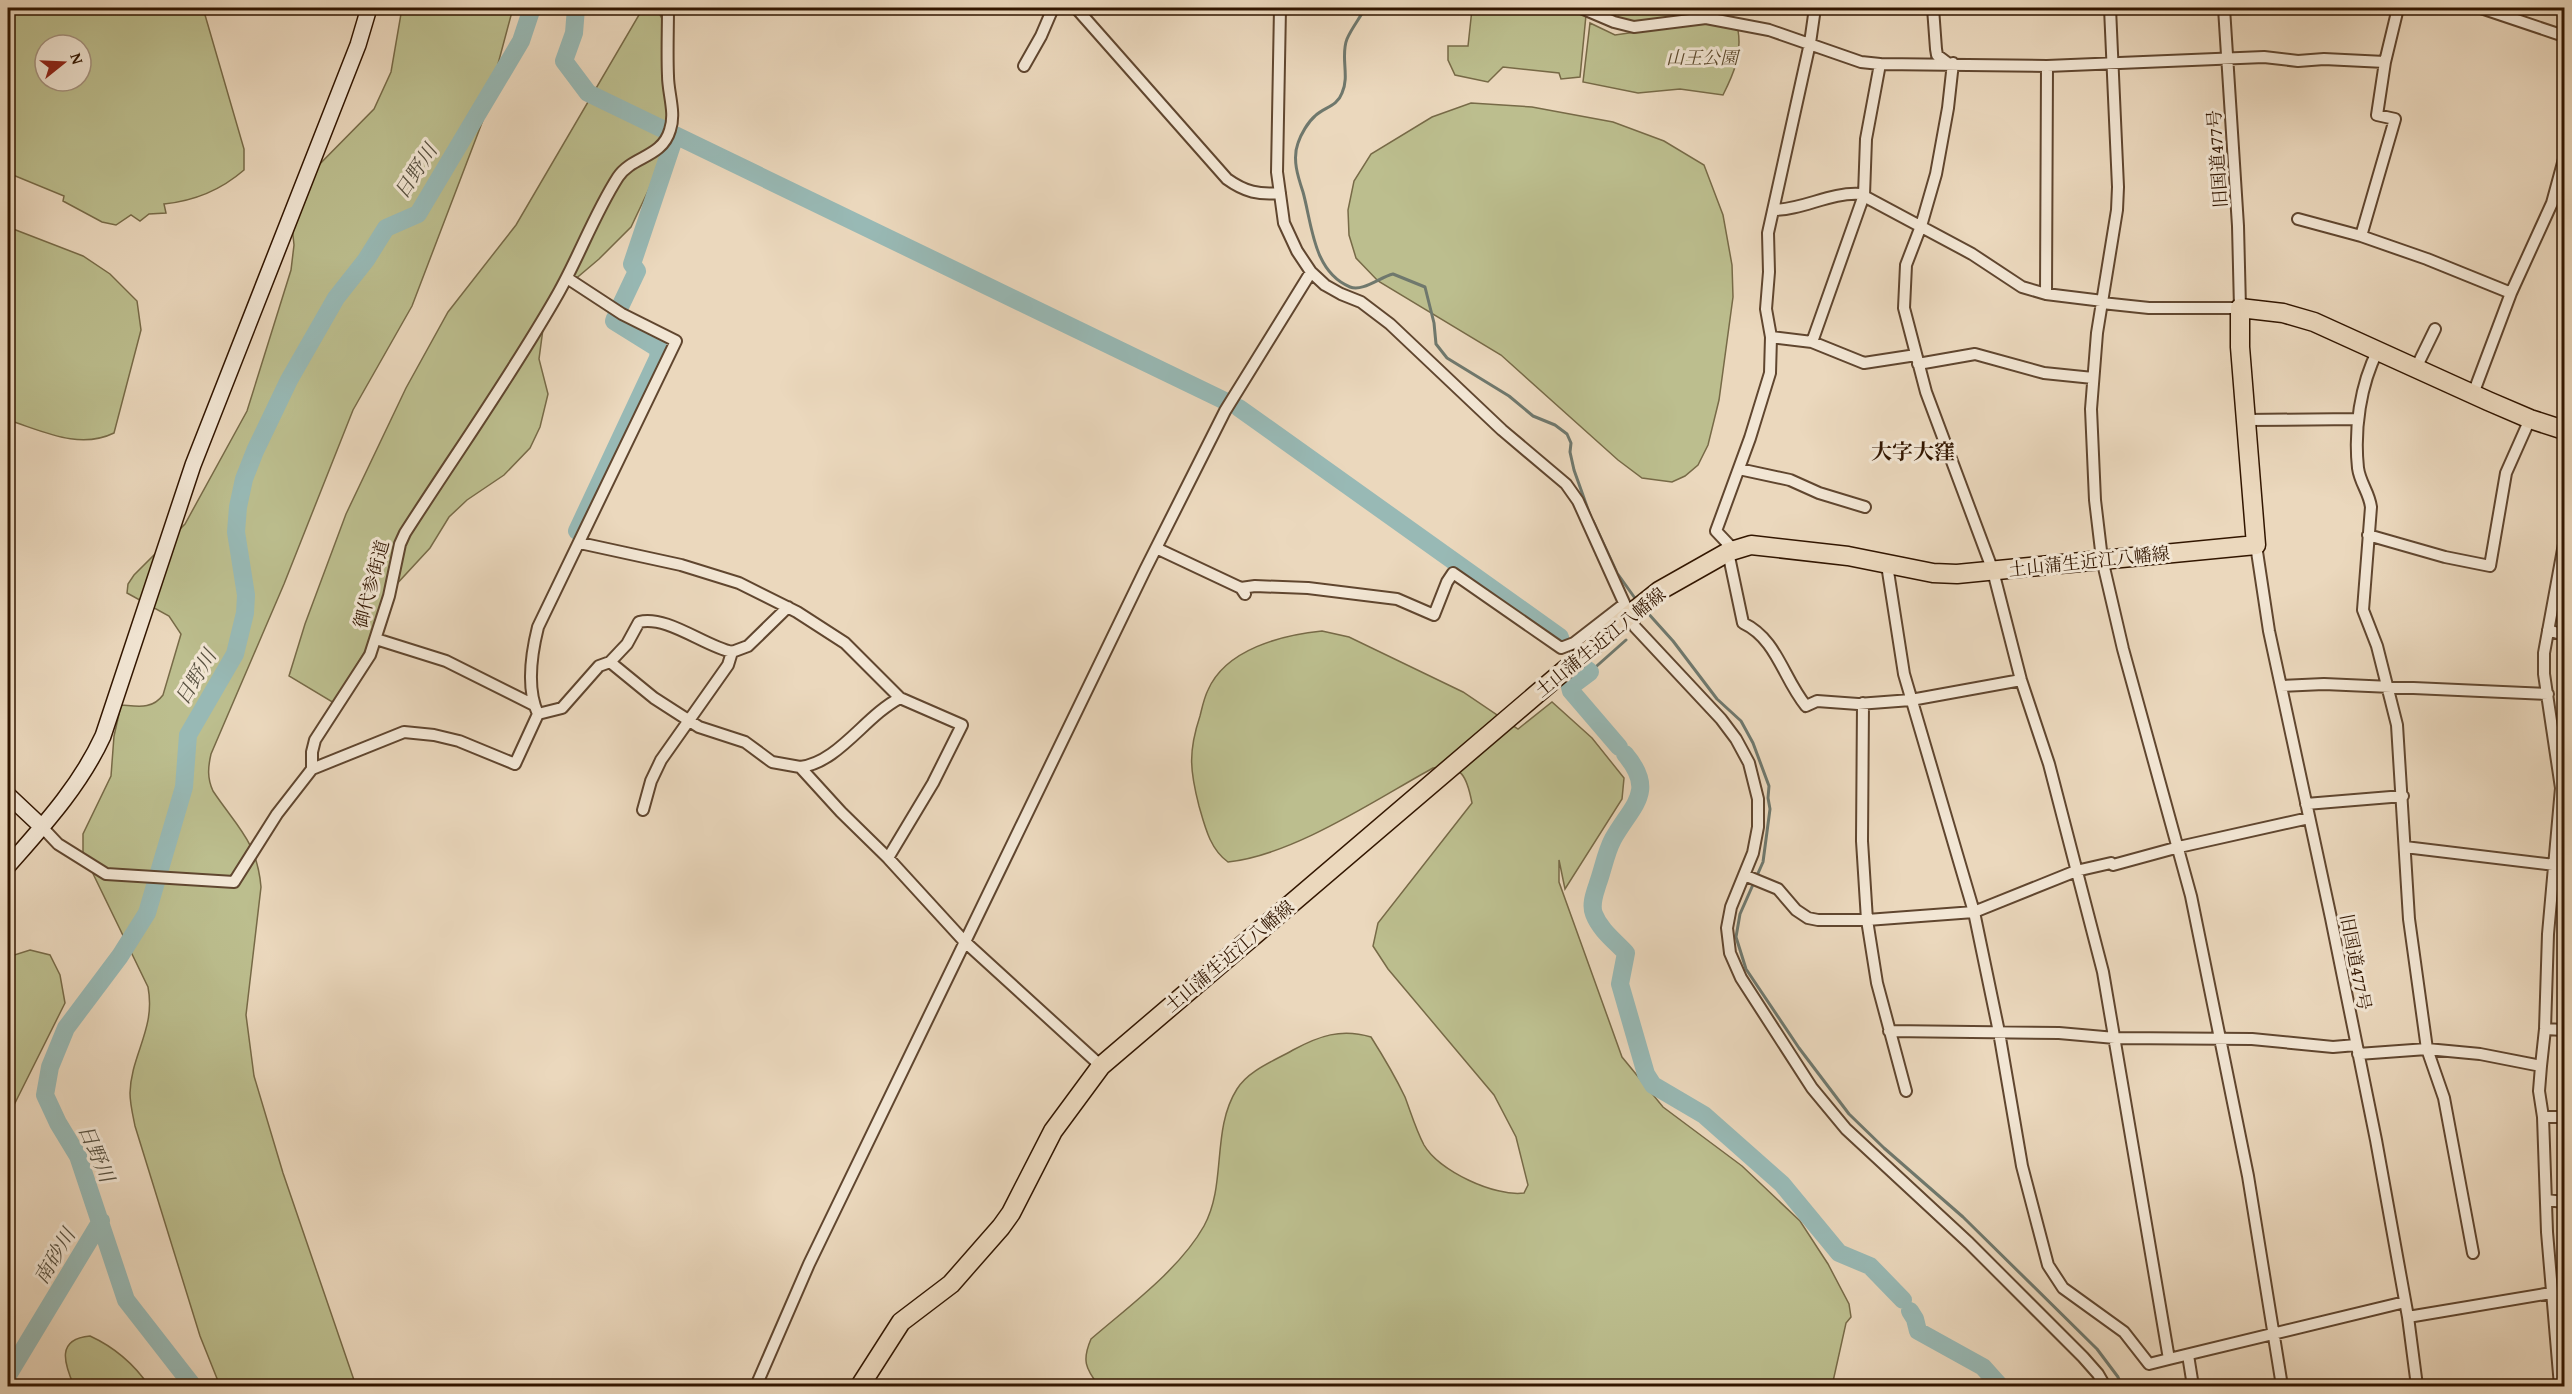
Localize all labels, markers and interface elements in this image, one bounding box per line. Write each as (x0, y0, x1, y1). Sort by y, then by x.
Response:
north arrow (33, 33, 93, 93)
park label: 山王公園 (1666, 44, 1741, 71)
text: N (64, 50, 90, 67)
street label: 旧国道477号 (2200, 109, 2234, 209)
water label: 日野川 (387, 136, 445, 204)
district label: 大字大窪 (1871, 436, 1955, 467)
street label: 御代参街道 (346, 537, 396, 631)
street label: 土山蒲生近江八幡線 (2007, 539, 2171, 583)
street label: 土山蒲生近江八幡線 (1529, 581, 1671, 703)
water label: 日野川 (167, 642, 224, 710)
street label: 土山蒲生近江八幡線 (1158, 894, 1300, 1018)
street label: 旧国道477号 (2333, 911, 2379, 1013)
water label: 日野川 (72, 1120, 123, 1188)
water label: 南砂川 (26, 1221, 83, 1289)

